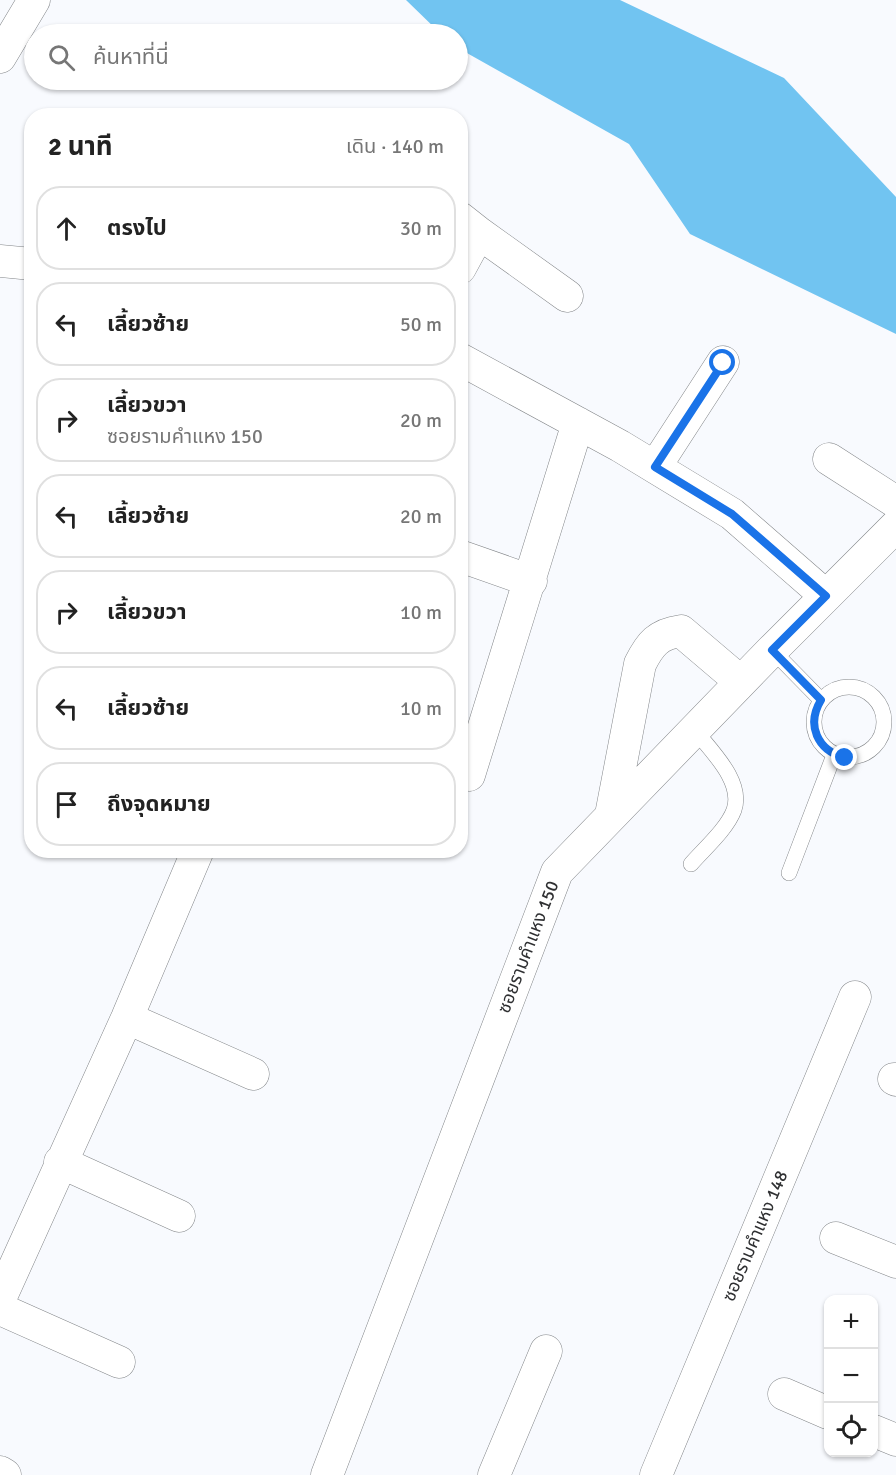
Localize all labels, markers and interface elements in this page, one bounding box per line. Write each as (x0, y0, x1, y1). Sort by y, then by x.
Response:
search box (24, 24, 468, 90)
icon: search (45, 41, 78, 74)
text: ค้นหาที่นี่ (93, 43, 169, 70)
text: 2 นาที (48, 131, 113, 163)
text: เดิน · 140 m (346, 134, 444, 159)
icon: ahead (50, 212, 83, 245)
text: ตรงไป (107, 214, 167, 241)
text: 30 m (400, 216, 442, 241)
icon: left (50, 308, 83, 341)
text: เลี้ยวซ้าย (107, 310, 189, 337)
text: 50 m (400, 312, 442, 337)
route start (709, 349, 735, 375)
text: เลี้ยวขวา (107, 391, 187, 418)
icon: right (50, 404, 83, 437)
text: 20 m (400, 408, 442, 433)
text: ซอยรามคำแหง 150 (107, 424, 263, 449)
icon: left (50, 500, 83, 533)
text: เลี้ยวซ้าย (107, 502, 189, 529)
text: 20 m (400, 504, 442, 529)
icon: right (50, 596, 83, 629)
text: เลี้ยวขวา (107, 598, 187, 625)
text: 10 m (400, 600, 442, 625)
icon: left (50, 692, 83, 725)
text: เลี้ยวซ้าย (107, 694, 189, 721)
text: 10 m (400, 696, 442, 721)
route end (831, 744, 857, 770)
icon: arrive (50, 788, 83, 821)
text: ถึงจุดหมาย (107, 790, 211, 817)
street label: ซอยรามคำแหง 150 (493, 878, 563, 1016)
street label: ซอยรามคำแหง 148 (717, 1167, 793, 1305)
map controls (824, 1295, 878, 1457)
button: + (824, 1295, 878, 1349)
button: − (824, 1349, 878, 1403)
button: locate (824, 1403, 878, 1457)

